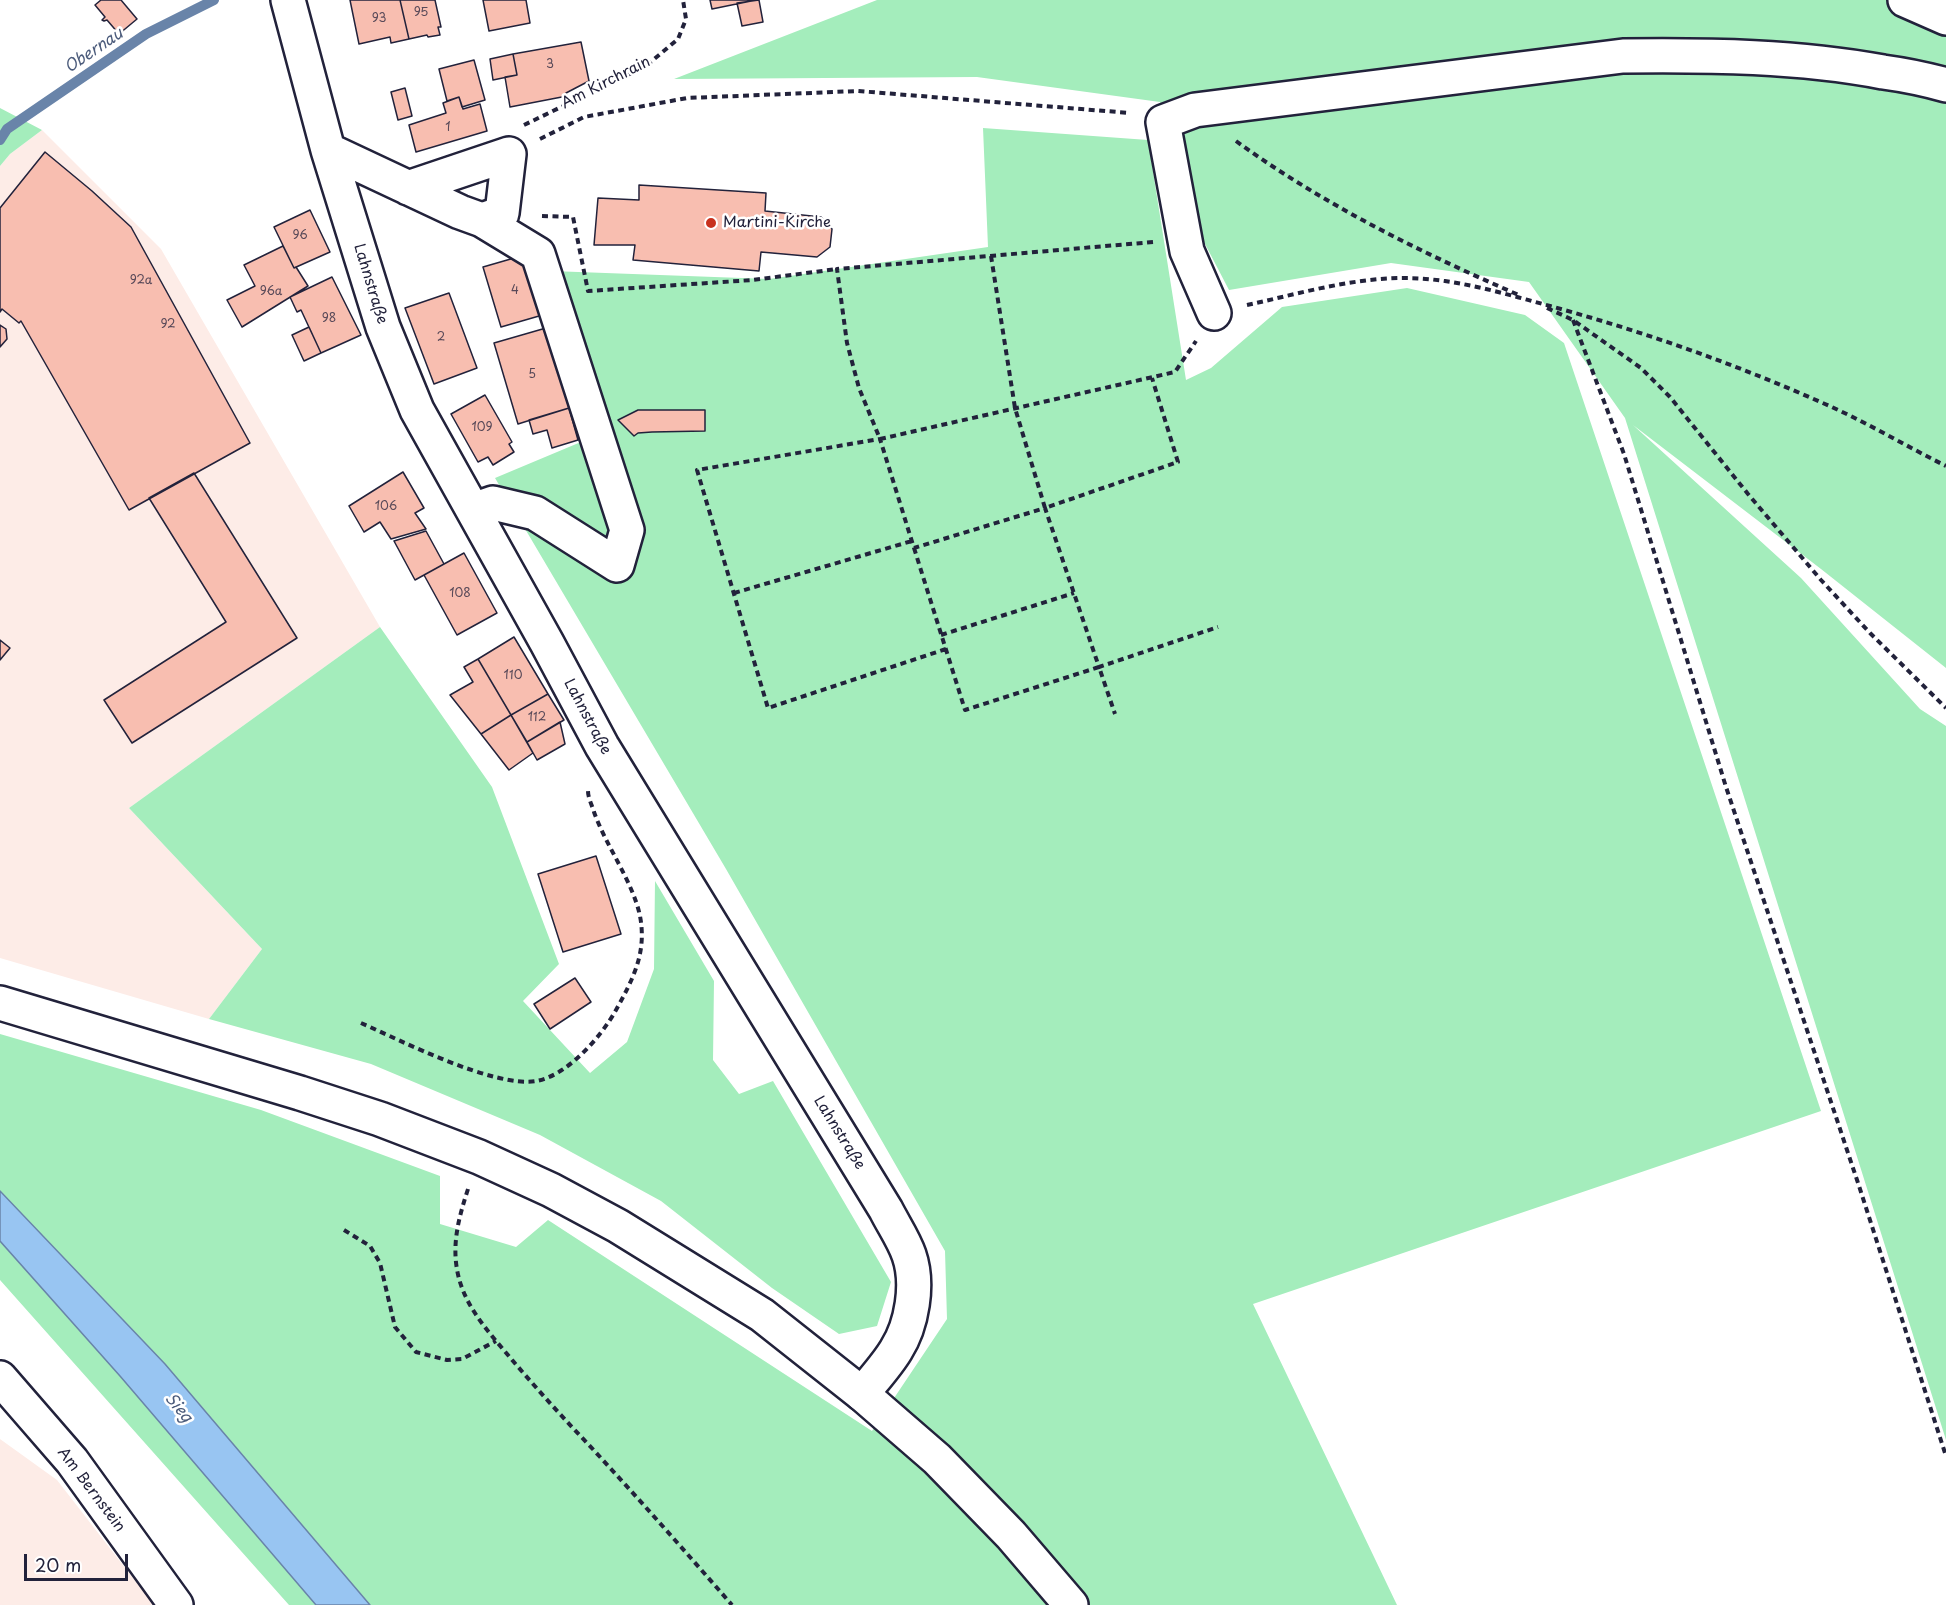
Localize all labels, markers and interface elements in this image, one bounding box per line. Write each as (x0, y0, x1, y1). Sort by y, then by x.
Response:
house number: 95 (414, 6, 428, 20)
house number: 93 (372, 12, 386, 26)
water label: Obernau (61, 24, 127, 78)
street label: Am Kirchrain (558, 53, 654, 113)
house number: 3 (546, 58, 554, 72)
house number: 1 (445, 121, 451, 135)
place label: Martini-Kirche (723, 214, 831, 232)
marker: Martini-Kirche (704, 216, 718, 230)
house number: 96 (292, 229, 308, 243)
street label: Lahnstraße (349, 242, 391, 326)
house number: 92a (130, 274, 152, 288)
house number: 4 (511, 284, 519, 298)
house number: 96a (260, 285, 282, 299)
house number: 98 (322, 312, 336, 326)
house number: 92 (160, 318, 176, 332)
house number: 2 (437, 331, 445, 345)
house number: 5 (528, 368, 536, 382)
house number: 109 (471, 421, 493, 435)
house number: 106 (375, 500, 397, 514)
house number: 108 (449, 587, 471, 601)
house number: 110 (504, 669, 522, 683)
street label: Lahnstraße (560, 676, 614, 758)
house number: 112 (528, 711, 546, 725)
street label: Lahnstraße (809, 1093, 869, 1173)
water label: Sieg (160, 1389, 196, 1427)
street label: Am Bernstein (53, 1444, 129, 1536)
scale bar (27, 1542, 130, 1580)
text: 20 m (35, 1551, 81, 1578)

